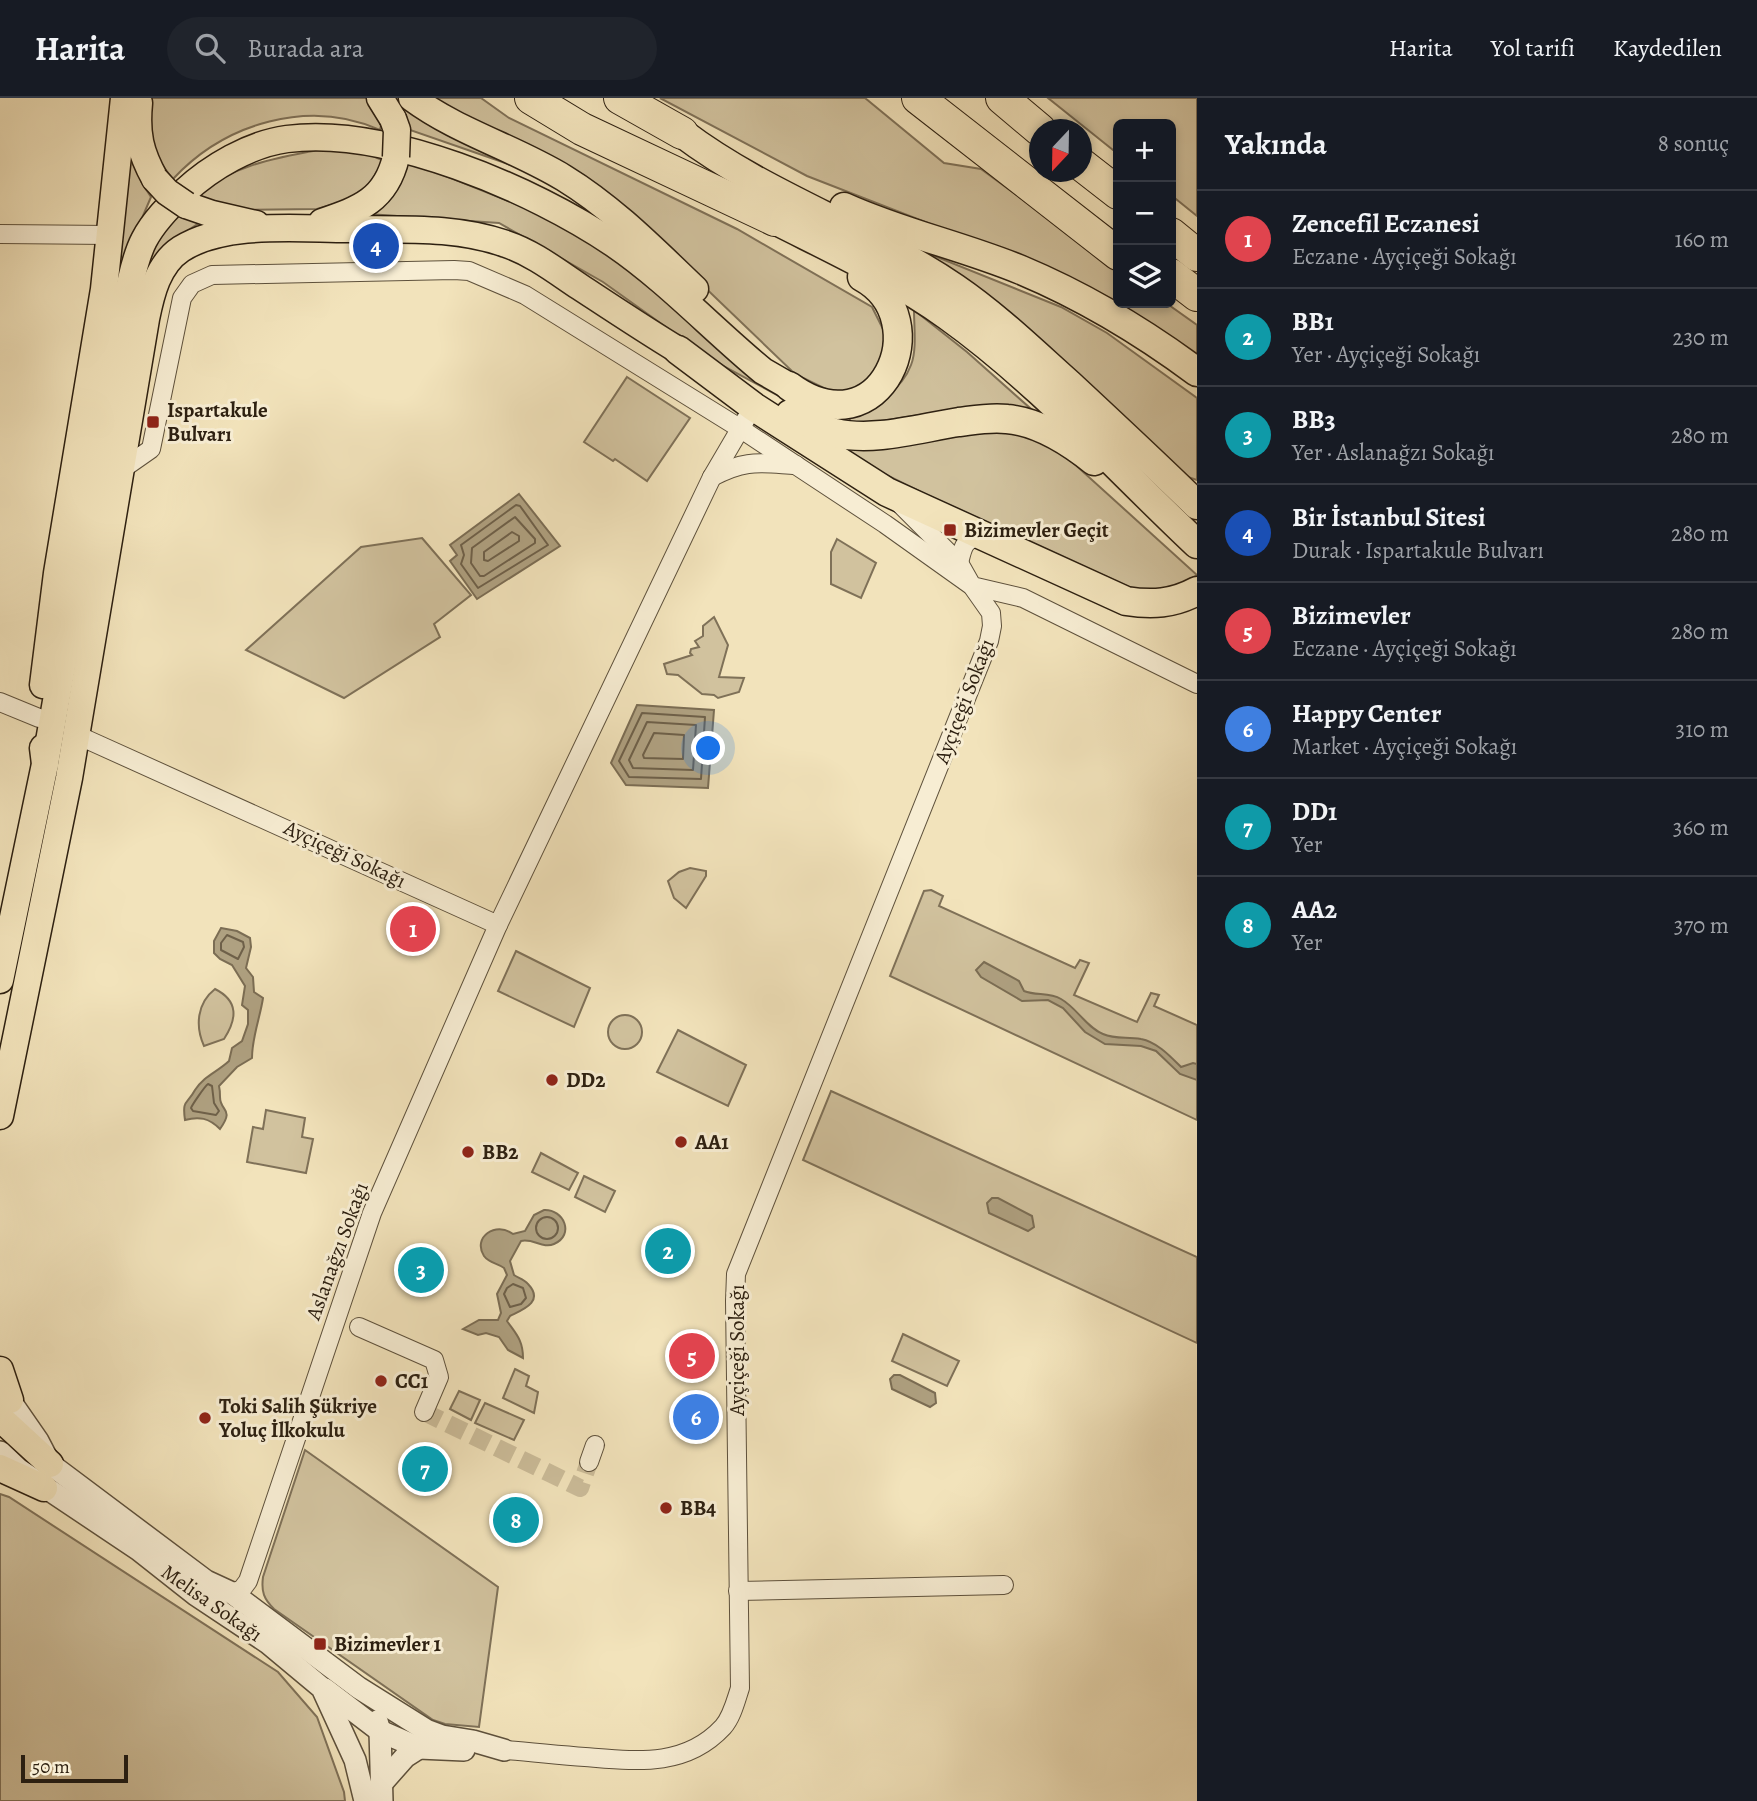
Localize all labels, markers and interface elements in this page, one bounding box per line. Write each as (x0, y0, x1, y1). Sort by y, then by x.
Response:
search box (167, 17, 657, 80)
text: Harita (35, 26, 125, 71)
icon: search (191, 29, 229, 67)
text: Burada ara (247, 31, 364, 66)
text: Harita (1389, 32, 1453, 64)
text: Yol tarifi (1491, 32, 1575, 64)
text: Kaydedilen (1613, 32, 1722, 64)
north arrow (1029, 119, 1092, 182)
map controls (1113, 119, 1176, 308)
button: + (1113, 119, 1176, 182)
text: Yakında (1225, 124, 1327, 164)
text: 8 sonuç (1658, 128, 1729, 159)
button: − (1113, 182, 1176, 245)
text: Zencefil Eczanesi (1292, 206, 1480, 241)
pin: 4 (353, 220, 399, 272)
text: 1 (1244, 224, 1252, 255)
text: 160 m (1675, 224, 1729, 255)
text: Eczane · Ayçiçeği Sokağı (1292, 241, 1517, 272)
button: layers (1113, 245, 1176, 308)
text: BB1 (1292, 304, 1334, 339)
text: 2 (1242, 322, 1254, 353)
text: 230 m (1673, 322, 1729, 353)
text: Yer · Ayçiçeği Sokağı (1292, 339, 1480, 370)
place label: Ispartakule Bulvarı (167, 396, 268, 448)
text: BB3 (1292, 402, 1336, 437)
marker: Ispartakule Bulvarı (145, 414, 161, 430)
text: 3 (1243, 420, 1253, 451)
text: 280 m (1671, 420, 1729, 451)
text: Yer · Aslanağzı Sokağı (1292, 437, 1495, 468)
text: Bir İstanbul Sitesi (1292, 500, 1486, 535)
place label: Bizimevler Geçit (964, 516, 1109, 544)
text: 4 (1243, 518, 1253, 549)
text: 280 m (1671, 518, 1729, 549)
marker: Bizimevler Geçit (942, 522, 958, 538)
text: Durak · Ispartakule Bulvarı (1292, 535, 1544, 566)
text: Bizimevler (1292, 598, 1411, 633)
text: 5 (1243, 616, 1253, 647)
text: 280 m (1671, 616, 1729, 647)
text: Eczane · Ayçiçeği Sokağı (1292, 633, 1517, 664)
street label: Ayçiçeği Sokağı (927, 635, 1001, 768)
text: Happy Center (1292, 696, 1441, 731)
text: 6 (1243, 714, 1253, 745)
text: 310 m (1676, 714, 1729, 745)
your location (691, 731, 725, 765)
text: Market · Ayçiçeği Sokağı (1292, 731, 1517, 762)
text: DD1 (1292, 794, 1337, 829)
text: 7 (1243, 812, 1253, 843)
text: 360 m (1673, 812, 1729, 843)
street label: Ayçiçeği Sokağı (279, 813, 411, 895)
text: Yer (1292, 829, 1323, 860)
text: AA2 (1292, 892, 1337, 927)
pin: 1 (390, 903, 436, 955)
text: 8 (1242, 910, 1254, 941)
text: 370 m (1674, 910, 1729, 941)
text: Yer (1292, 927, 1323, 958)
place label: DD2 (566, 1066, 605, 1094)
marker: DD2 (544, 1072, 560, 1088)
place label: AA1 (694, 1128, 729, 1156)
marker: AA1 (673, 1134, 689, 1150)
place label: BB2 (482, 1138, 518, 1166)
marker: BB2 (460, 1144, 476, 1160)
street label: Aslanağzı Sokağı (299, 1178, 375, 1325)
pin: 2 (645, 1225, 691, 1277)
pin: 3 (398, 1244, 444, 1296)
street label: Ayçiçeği Sokağı (723, 1284, 751, 1417)
pin: 5 (669, 1330, 715, 1382)
place label: CC1 (395, 1367, 429, 1395)
marker: CC1 (373, 1373, 389, 1389)
pin: 6 (673, 1391, 719, 1443)
place label: Toki Salih Şükriye Yoluç İlkokulu (218, 1392, 377, 1444)
marker: Toki Salih Şükriye Yoluç İlkokulu (197, 1410, 213, 1426)
pin: 7 (402, 1443, 448, 1495)
pin: 8 (493, 1494, 539, 1546)
place label: BB4 (680, 1494, 716, 1522)
marker: BB4 (658, 1500, 674, 1516)
street label: Melisa Sokağı (156, 1558, 268, 1648)
place label: Bizimevler 1 (334, 1630, 442, 1658)
marker: Bizimevler 1 (312, 1636, 328, 1652)
scale bar (21, 1752, 128, 1784)
text: 50 m (32, 1754, 70, 1780)

